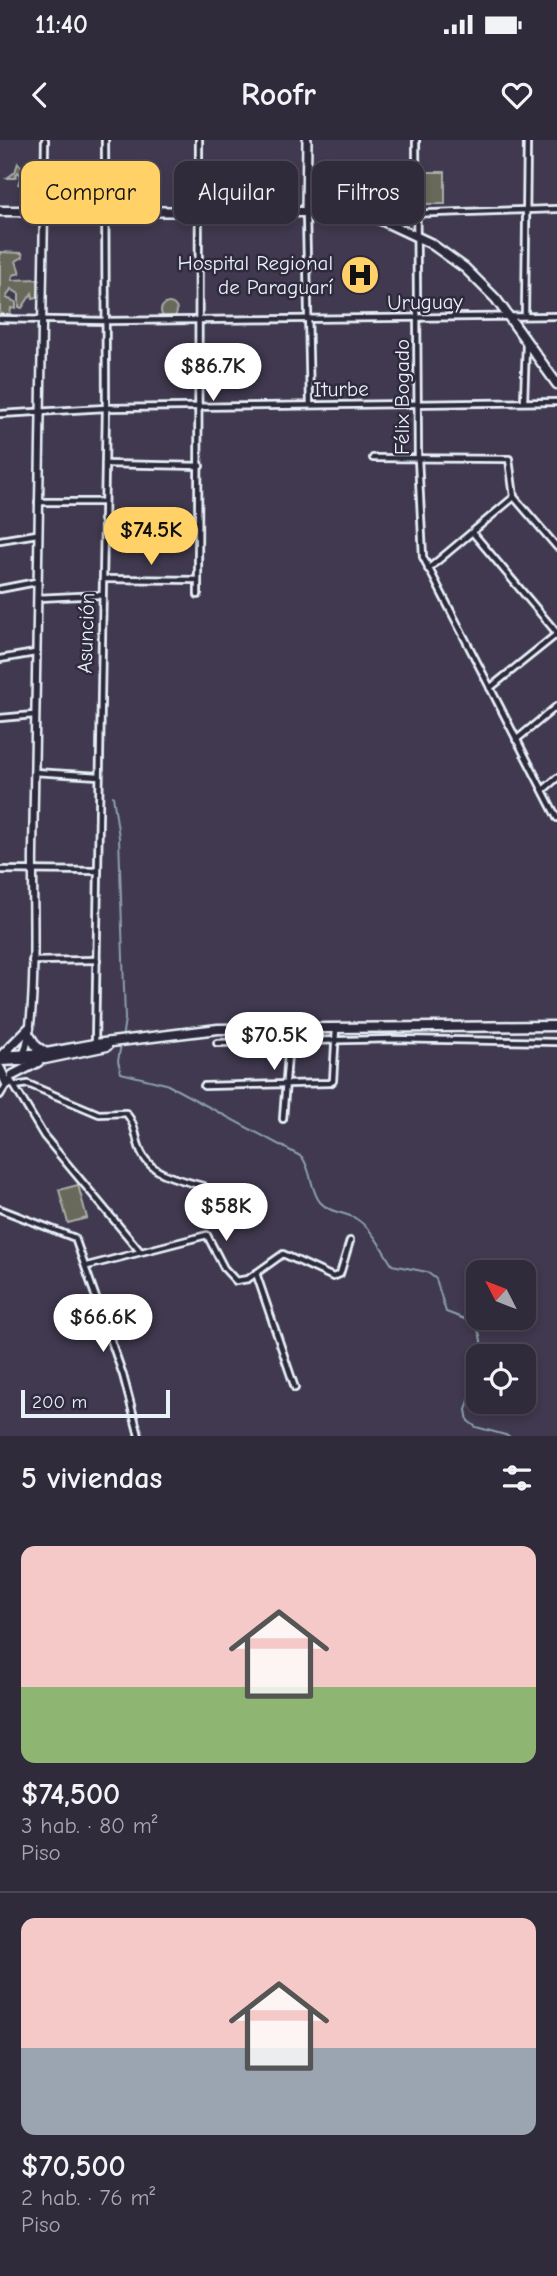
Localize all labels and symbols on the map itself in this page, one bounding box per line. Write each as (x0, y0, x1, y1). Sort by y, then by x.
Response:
place label: Hospital Regional de Paraguarí (178, 251, 333, 299)
hospital icon: Hospital Regional de Paraguarí (339, 254, 381, 296)
street label: Uruguay (387, 289, 464, 315)
street label: Félix Bogado (390, 339, 414, 455)
pin: $86.7K (156, 344, 270, 403)
street label: Iturbe (313, 377, 369, 401)
pin: $74.5K (94, 508, 208, 567)
street label: Asunción (73, 592, 99, 674)
pin: $70.5K (217, 1012, 331, 1072)
pin: $58K (185, 1184, 267, 1243)
north arrow (466, 1260, 536, 1330)
pin: $66.6K (46, 1294, 160, 1354)
scale bar (21, 1387, 170, 1419)

